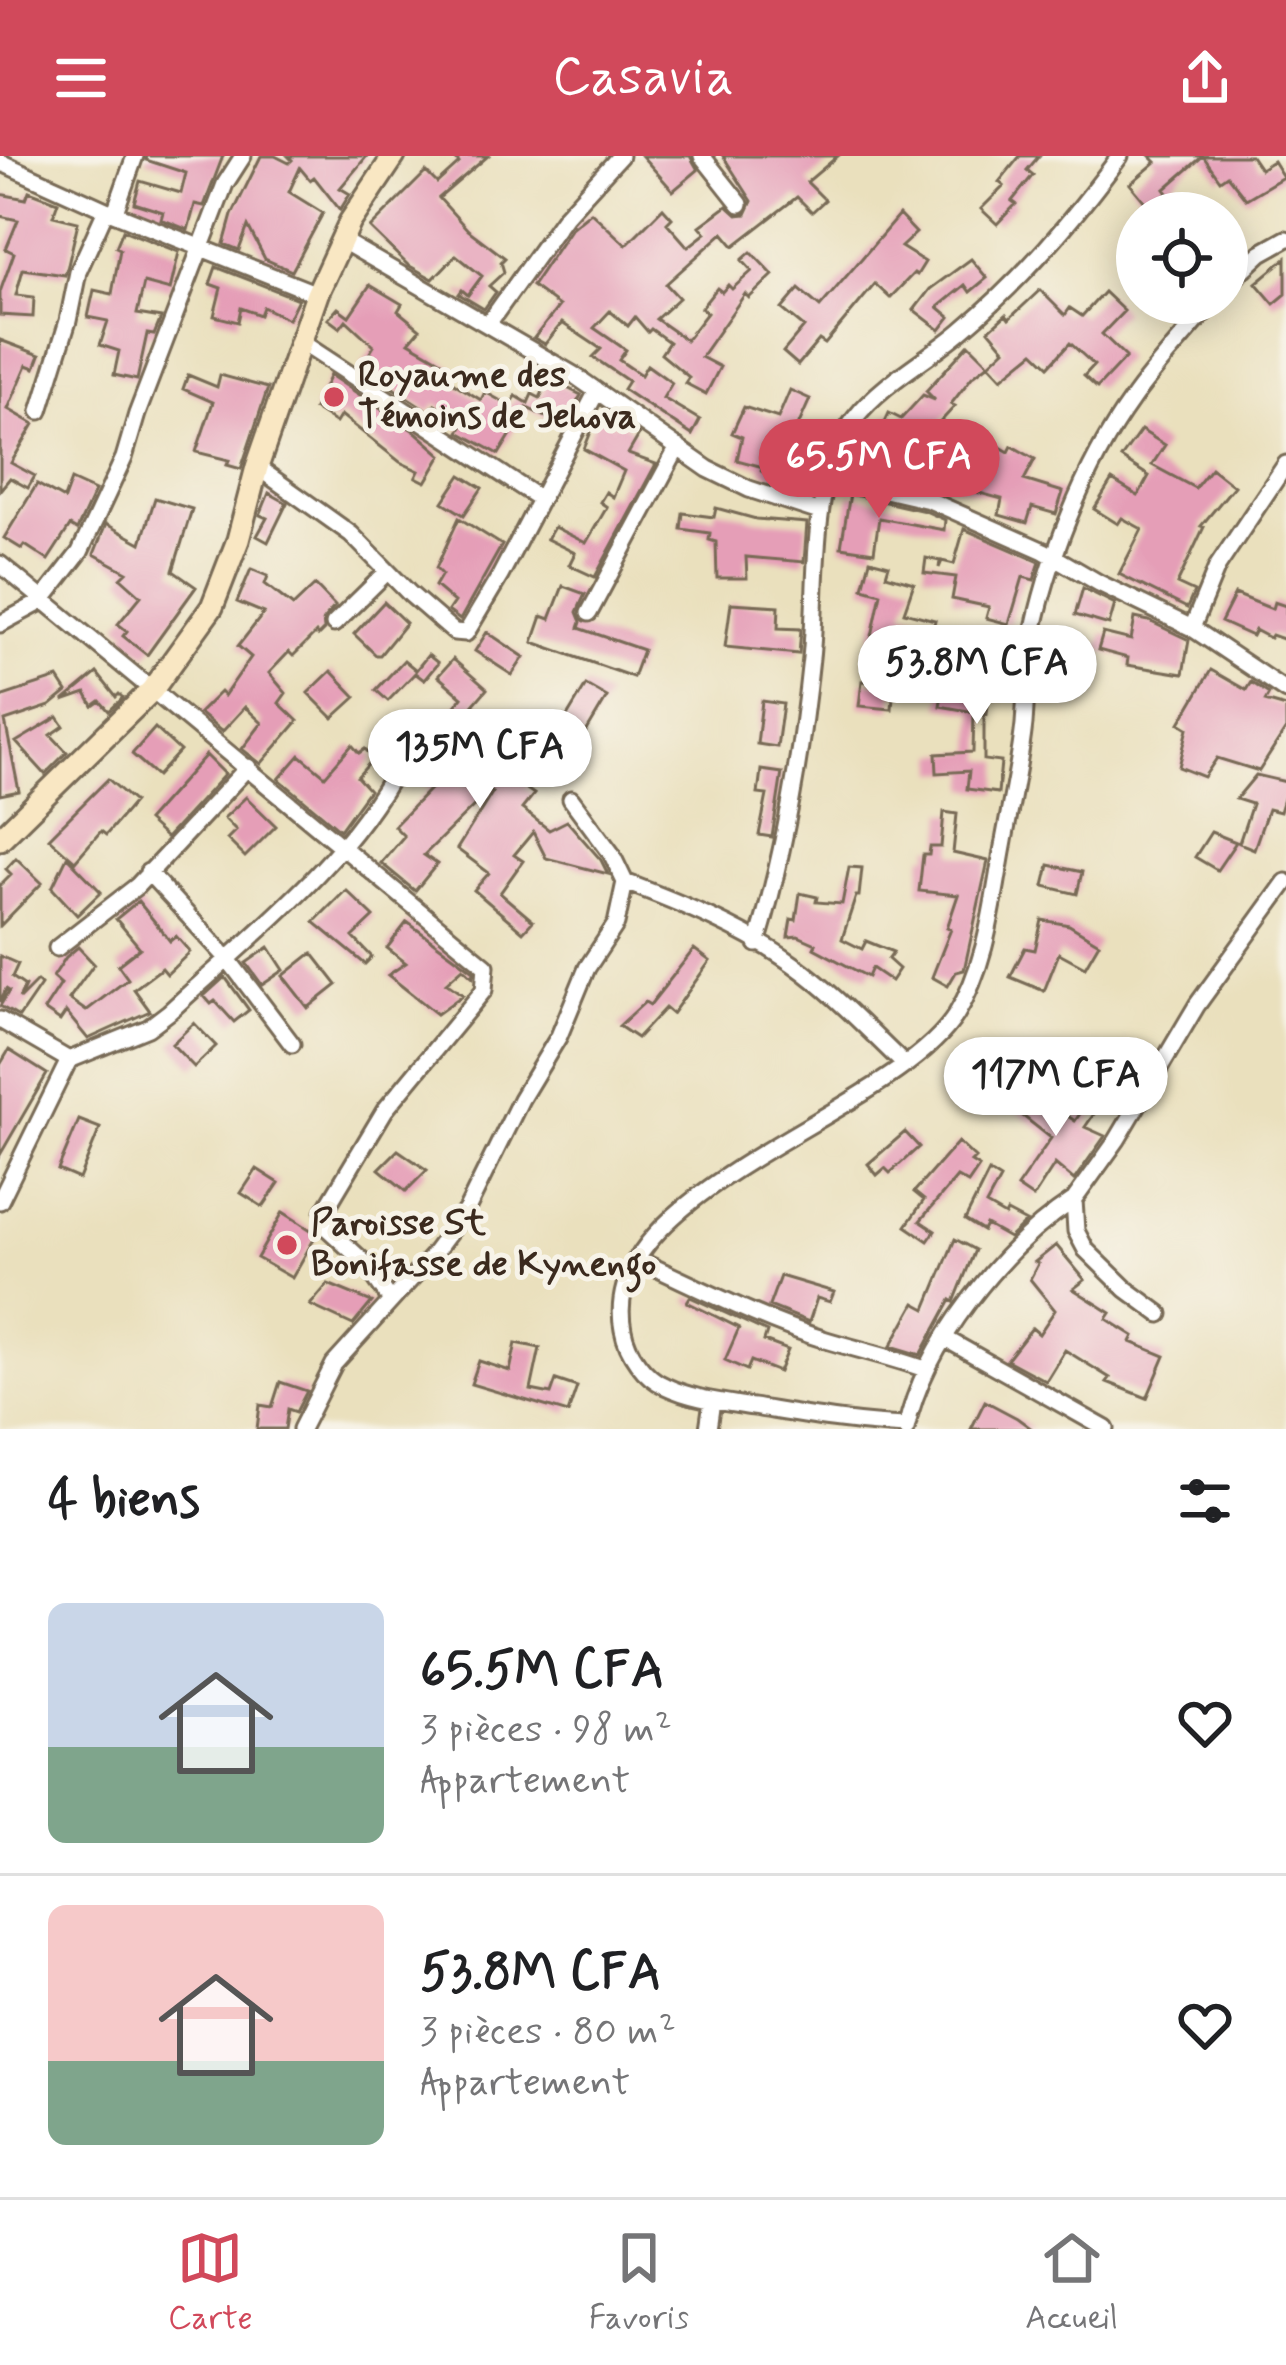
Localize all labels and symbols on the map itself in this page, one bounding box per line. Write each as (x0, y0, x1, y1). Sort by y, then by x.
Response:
place label: Royaume des Témoins de Jehova (358, 353, 636, 441)
marker: Royaume des Témoins de Jehova (321, 384, 347, 410)
pin: 65.5M CFA (742, 419, 1016, 521)
pin: 53.8M CFA (840, 625, 1114, 727)
pin: 135M CFA (356, 709, 604, 811)
pin: 117M CFA (932, 1037, 1180, 1139)
place label: Paroisse St Bonifasse de Kynengo (311, 1201, 656, 1293)
marker: Paroisse St Bonifasse de Kynengo (274, 1232, 300, 1258)

